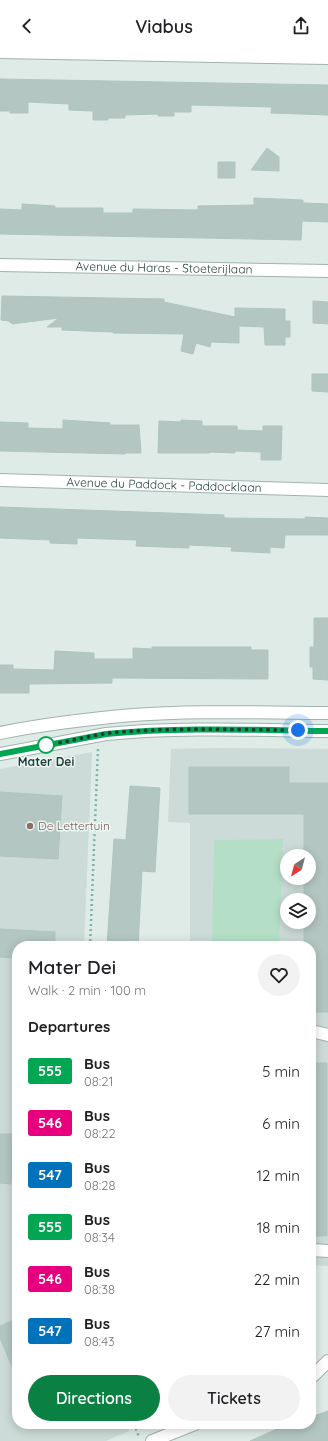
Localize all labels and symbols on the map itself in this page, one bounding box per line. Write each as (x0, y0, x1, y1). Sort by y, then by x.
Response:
street label: Avenue du Haras - Stoeterijlaan (75, 258, 253, 277)
street label: Avenue du Paddock - Paddocklaan (66, 474, 262, 495)
your location (288, 720, 308, 740)
marker: Mater Dei (37, 736, 55, 754)
place label: Mater Dei (18, 754, 74, 769)
place label: De Lettertuin (38, 818, 110, 833)
marker: De Lettertuin (25, 821, 35, 831)
north arrow (280, 849, 316, 885)

